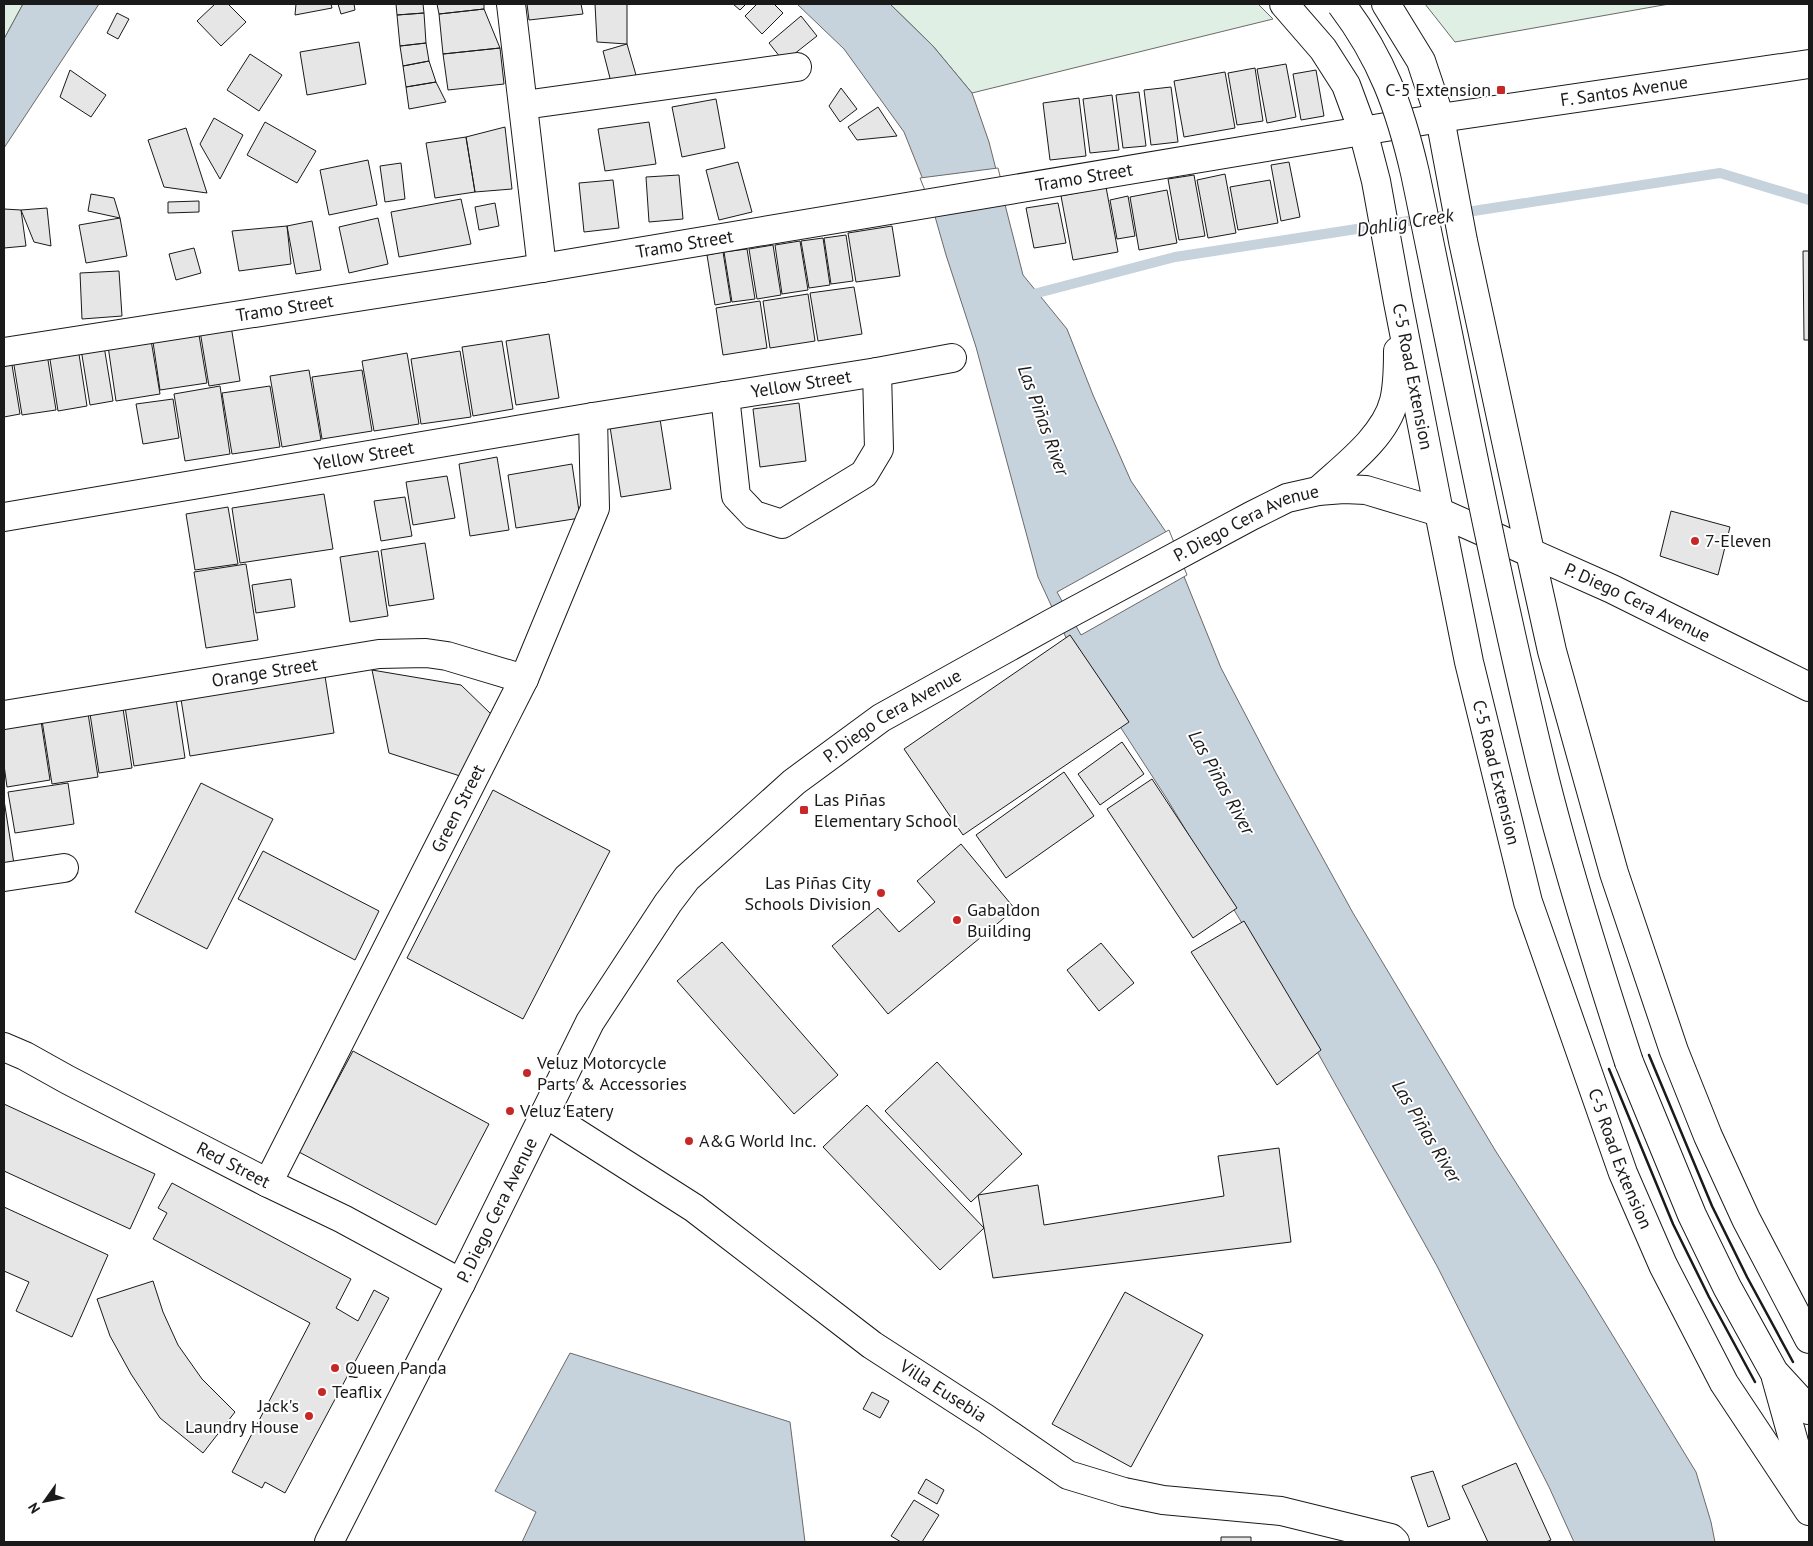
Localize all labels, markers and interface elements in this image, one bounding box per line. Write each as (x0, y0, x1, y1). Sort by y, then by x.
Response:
street label: F. Santos Avenue (1559, 70, 1689, 111)
place label: C-5 Extension (1385, 78, 1491, 101)
marker: C-5 Extension (1495, 84, 1507, 96)
street label: Tramo Street (1034, 158, 1134, 196)
water label: Dahlig Creek (1355, 202, 1457, 242)
street label: Tramo Street (634, 224, 735, 263)
street label: Tramo Street (234, 289, 335, 327)
street label: C-5 Road Extension (1388, 301, 1439, 452)
water label: Las Piñas River (1013, 361, 1076, 480)
street label: Yellow Street (749, 364, 853, 403)
street label: Yellow Street (312, 436, 416, 475)
street label: P. Diego Cera Avenue (1169, 479, 1321, 567)
place label: 7-Eleven (1705, 529, 1771, 552)
marker: 7-Eleven (1689, 535, 1701, 547)
street label: P. Diego Cera Avenue (1561, 557, 1714, 647)
street label: Orange Street (210, 652, 319, 692)
street label: P. Diego Cera Avenue (818, 664, 965, 768)
street label: C-5 Road Extension (1468, 697, 1526, 847)
water label: Las Piñas River (1183, 725, 1261, 840)
street label: Green Street (426, 760, 490, 856)
place label: Las Piñas Elementary School (814, 788, 958, 832)
marker: Las Piñas Elementary School (798, 804, 810, 816)
place label: Las Piñas City Schools Division (745, 871, 872, 915)
marker: Las Piñas City Schools Division (875, 887, 887, 899)
place label: Gabaldon Building (967, 898, 1040, 942)
marker: Gabaldon Building (951, 914, 963, 926)
place label: Veluz Motorcycle Parts & Accessories (536, 1051, 687, 1095)
marker: Veluz Motorcycle Parts & Accessories (521, 1067, 533, 1079)
water label: Las Piñas River (1387, 1075, 1468, 1188)
street label: C-5 Road Extension (1583, 1085, 1658, 1232)
place label: Veluz Eatery (519, 1099, 614, 1122)
marker: Veluz Eatery (504, 1105, 516, 1117)
place label: A&G World Inc. (699, 1129, 816, 1152)
street label: P. Diego Cera Avenue (451, 1133, 542, 1286)
marker: A&G World Inc. (683, 1135, 695, 1147)
street label: Red Street (193, 1136, 274, 1193)
street label: Villa Eusebia (895, 1353, 991, 1427)
place label: Queen Panda (345, 1356, 447, 1379)
marker: Queen Panda (329, 1362, 341, 1374)
place label: Teaflix (332, 1380, 382, 1403)
marker: Teaflix (316, 1386, 328, 1398)
place label: Jack's Laundry House (185, 1394, 299, 1438)
marker: Jack's Laundry House (303, 1410, 315, 1422)
north arrow (20, 1476, 70, 1526)
text: N (24, 1499, 44, 1517)

